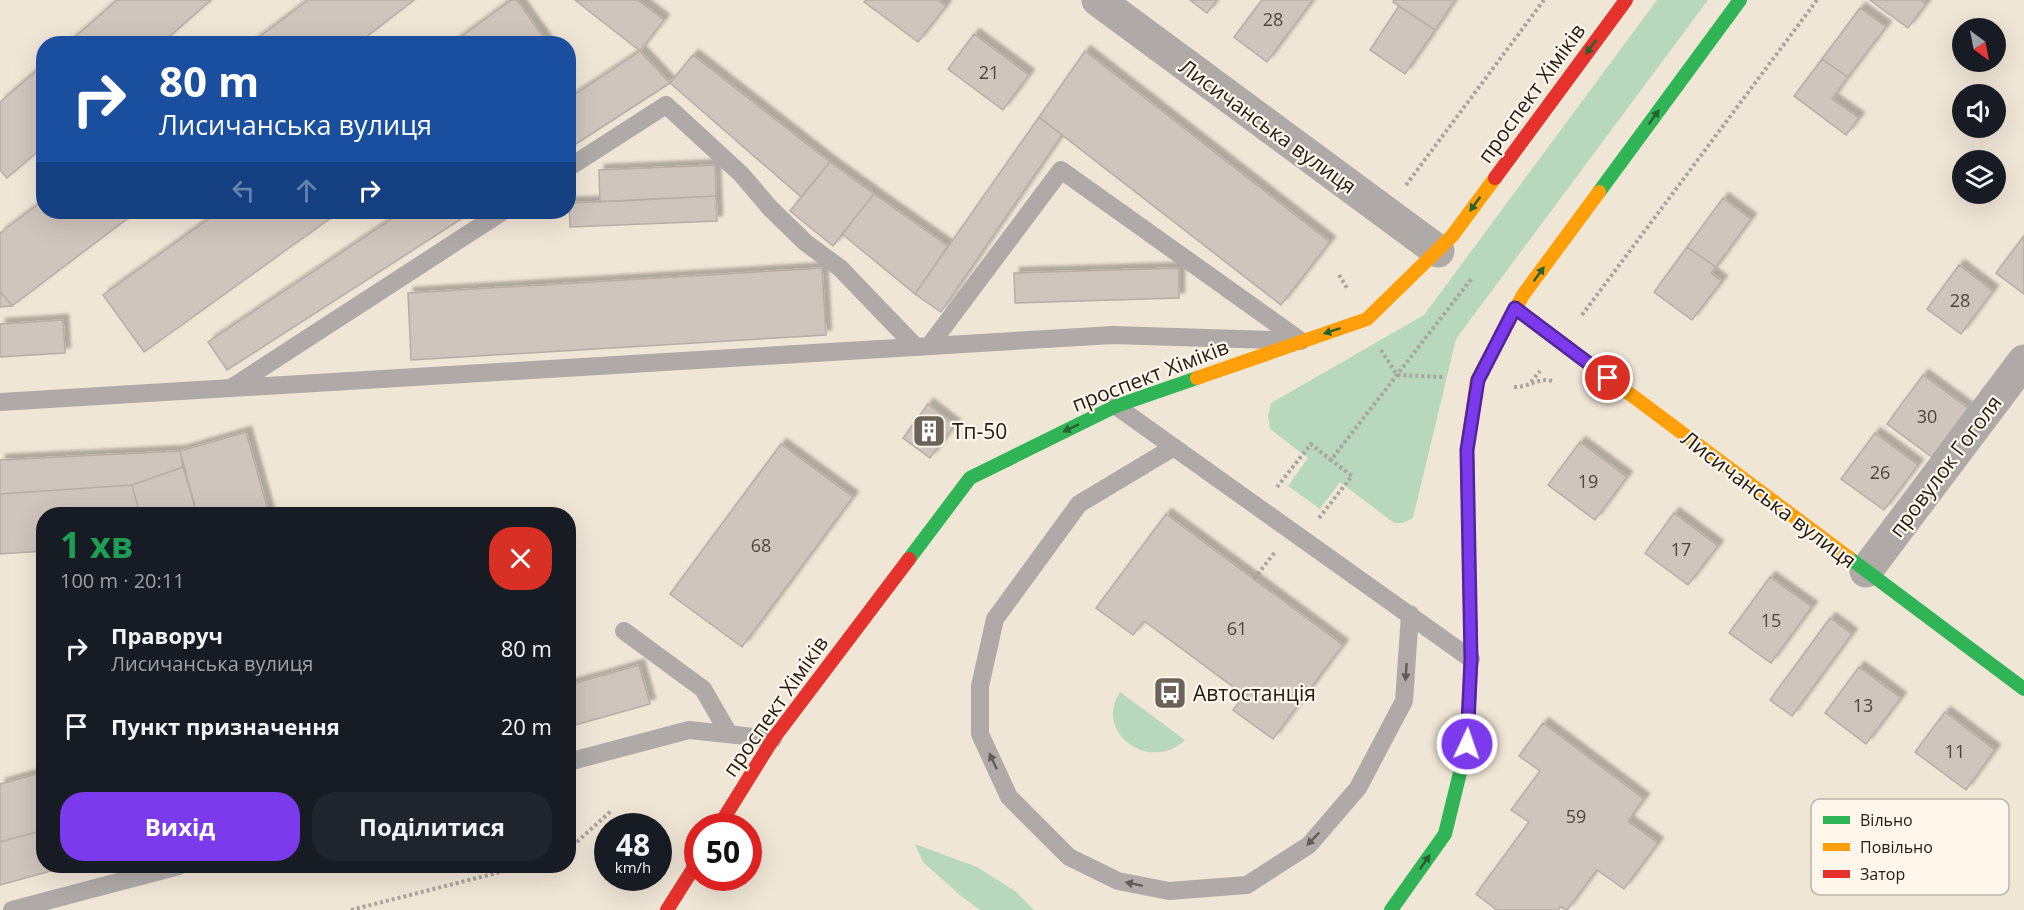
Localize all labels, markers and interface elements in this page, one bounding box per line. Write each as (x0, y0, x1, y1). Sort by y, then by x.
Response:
house number: 28 (1263, 7, 1283, 31)
street label: проспект Хіміків (1471, 18, 1591, 168)
north arrow (1952, 18, 2006, 72)
map controls (1952, 18, 2006, 204)
one-way arrow (1585, 39, 1597, 55)
text: 80 m (159, 52, 259, 109)
street label: Лисичанська вулиця (1174, 52, 1362, 200)
icon: right (60, 60, 138, 138)
house number: 21 (979, 60, 999, 84)
button: sound (1952, 84, 2006, 138)
text: Лисичанська вулиця (159, 106, 432, 143)
one-way arrow (1648, 109, 1660, 125)
button: layers (1952, 150, 2006, 204)
icon: left (227, 174, 260, 207)
icon: ahead (290, 174, 323, 207)
icon: right (353, 174, 386, 207)
one-way arrow (1469, 196, 1481, 212)
one-way arrow (1532, 266, 1544, 281)
house number: 28 (1950, 288, 1970, 312)
one-way arrow (1323, 326, 1341, 336)
street label: проспект Хіміків (1068, 332, 1232, 418)
pin (1582, 352, 1633, 403)
icon: arrive (1591, 361, 1624, 394)
street label: провулок Гоголя (1882, 389, 2008, 543)
house number: 30 (1917, 404, 1937, 428)
building icon: Тп-50 (911, 413, 947, 449)
place label: Тп-50 (952, 417, 1007, 445)
one-way arrow (1063, 424, 1080, 433)
street label: Лисичанська вулиця (1676, 424, 1862, 574)
house number: 26 (1870, 460, 1890, 484)
house number: 19 (1578, 469, 1598, 493)
text: 1 хв (60, 520, 133, 569)
button: close (489, 527, 552, 590)
house number: 68 (751, 533, 771, 557)
house number: 17 (1671, 537, 1691, 561)
text: 100 m · 20:11 (60, 567, 185, 594)
house number: 15 (1761, 608, 1781, 632)
house number: 61 (1227, 616, 1247, 640)
text: Праворуч (111, 620, 223, 650)
street label: проспект Хіміків (716, 630, 834, 782)
icon: right (60, 632, 93, 665)
text: 80 m (501, 633, 552, 663)
text: Лисичанська вулиця (111, 650, 313, 677)
one-way arrow (1401, 663, 1410, 682)
bus stop icon: Автостанція (1152, 675, 1188, 711)
place label: Автостанція (1193, 679, 1316, 707)
house number: 13 (1853, 693, 1873, 717)
icon: arrive (60, 710, 93, 743)
text: Пункт призначення (111, 711, 340, 741)
text: 20 m (501, 711, 552, 741)
position arrow (1435, 712, 1499, 776)
house number: 11 (1945, 739, 1965, 763)
one-way arrow (988, 753, 997, 770)
button: Вихід (60, 792, 300, 861)
button: Поділитися (312, 792, 552, 861)
legend (1811, 799, 2009, 895)
house number: 59 (1566, 804, 1586, 828)
text: Вільно (1860, 809, 1913, 831)
speed limit sign: 50 (684, 813, 762, 891)
text: 48 (616, 824, 650, 865)
one-way arrow (1307, 831, 1320, 846)
text: Повільно (1860, 836, 1933, 858)
one-way arrow (1419, 855, 1431, 871)
text: km/h (615, 857, 651, 877)
text: Затор (1860, 863, 1905, 885)
one-way arrow (1124, 879, 1143, 888)

